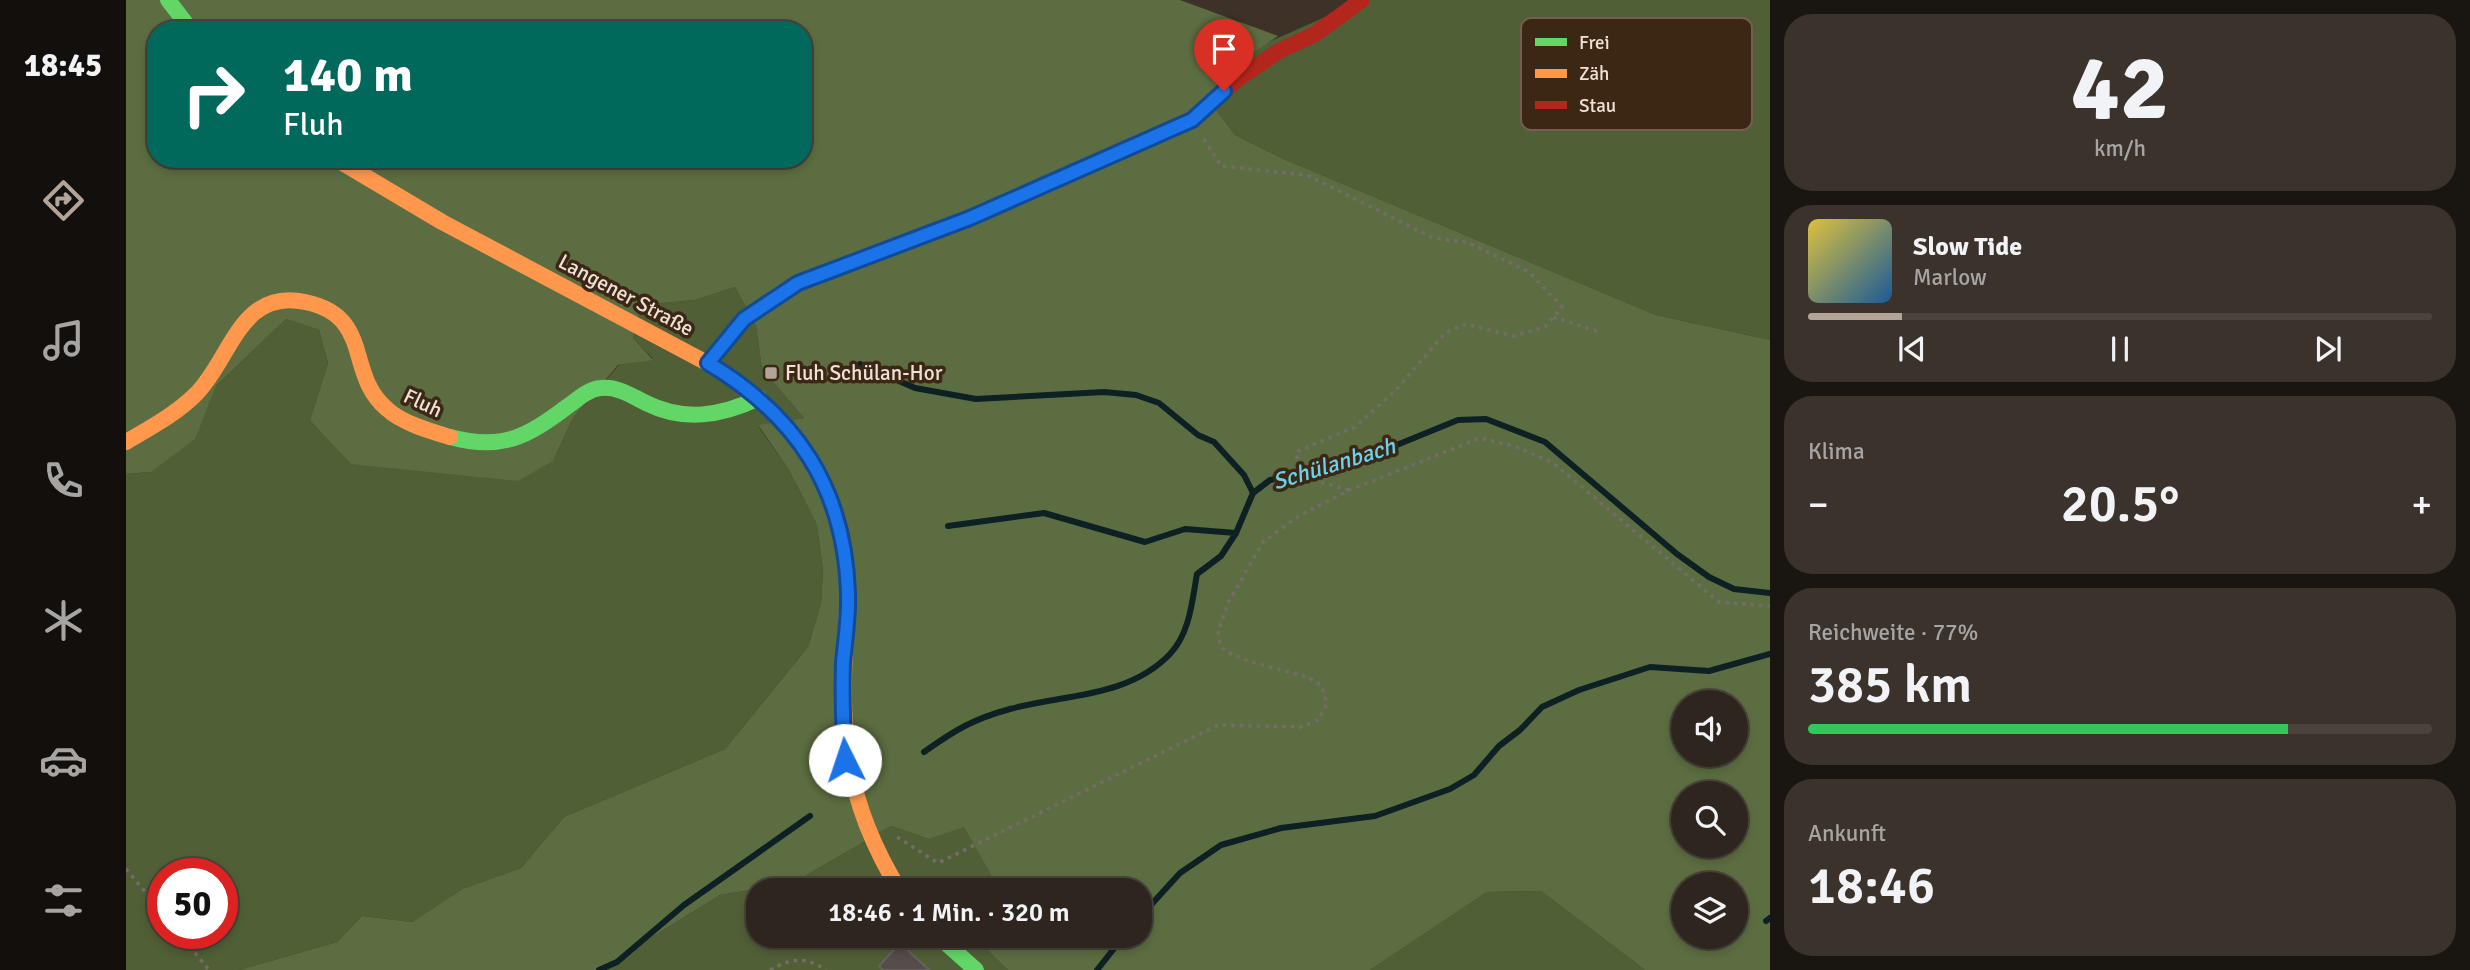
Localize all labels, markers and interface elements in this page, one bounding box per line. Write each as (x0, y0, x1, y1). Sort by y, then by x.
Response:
legend (1521, 18, 1752, 130)
pin (1194, 19, 1254, 91)
icon: arrive (1205, 30, 1243, 68)
text: Frei (1579, 31, 1610, 55)
text: 42 (2071, 32, 2169, 145)
text: 140 m (283, 45, 413, 105)
text: 18:45 (24, 46, 102, 85)
icon: right (168, 49, 259, 140)
text: Zäh (1579, 62, 1609, 86)
text: Stau (1579, 94, 1616, 118)
text: Fluh (283, 105, 344, 144)
text: km/h (2094, 134, 2146, 163)
icon: directions (39, 176, 88, 225)
text: Slow Tide (1913, 231, 2022, 263)
street label: Langener Straße (554, 248, 698, 342)
text: Marlow (1913, 263, 1987, 292)
icon: music (39, 316, 88, 365)
icon: previous (1893, 330, 1931, 368)
icon: pause (2101, 330, 2139, 368)
icon: next (2309, 330, 2347, 368)
place label: Fluh Schülan-Hor (785, 360, 943, 386)
marker: Fluh Schülan-Hor (763, 365, 779, 381)
street label: Fluh (399, 383, 447, 423)
water label: Schülanbach (1269, 431, 1400, 496)
text: Klima (1808, 437, 1865, 466)
icon: phone (39, 456, 88, 505)
text: 20.5° (2061, 472, 2179, 536)
text: − (1808, 481, 1829, 528)
text: + (2411, 481, 2432, 528)
icon: climate (39, 596, 88, 645)
text: Reichweite · 77% (1808, 618, 1978, 647)
text: 385 km (1808, 653, 1972, 717)
map controls (1671, 690, 1748, 949)
button: sound (1671, 690, 1748, 767)
position arrow (808, 723, 882, 797)
icon: car (39, 736, 88, 785)
button: search (1671, 781, 1748, 858)
text: Ankunft (1808, 819, 1886, 848)
text: 18:46 (1808, 854, 1935, 918)
speed limit sign: 50 (147, 858, 238, 949)
button: layers (1671, 872, 1748, 949)
icon: filters (39, 876, 88, 925)
text: 18:46 · 1 Min. · 320 m (828, 897, 1070, 929)

